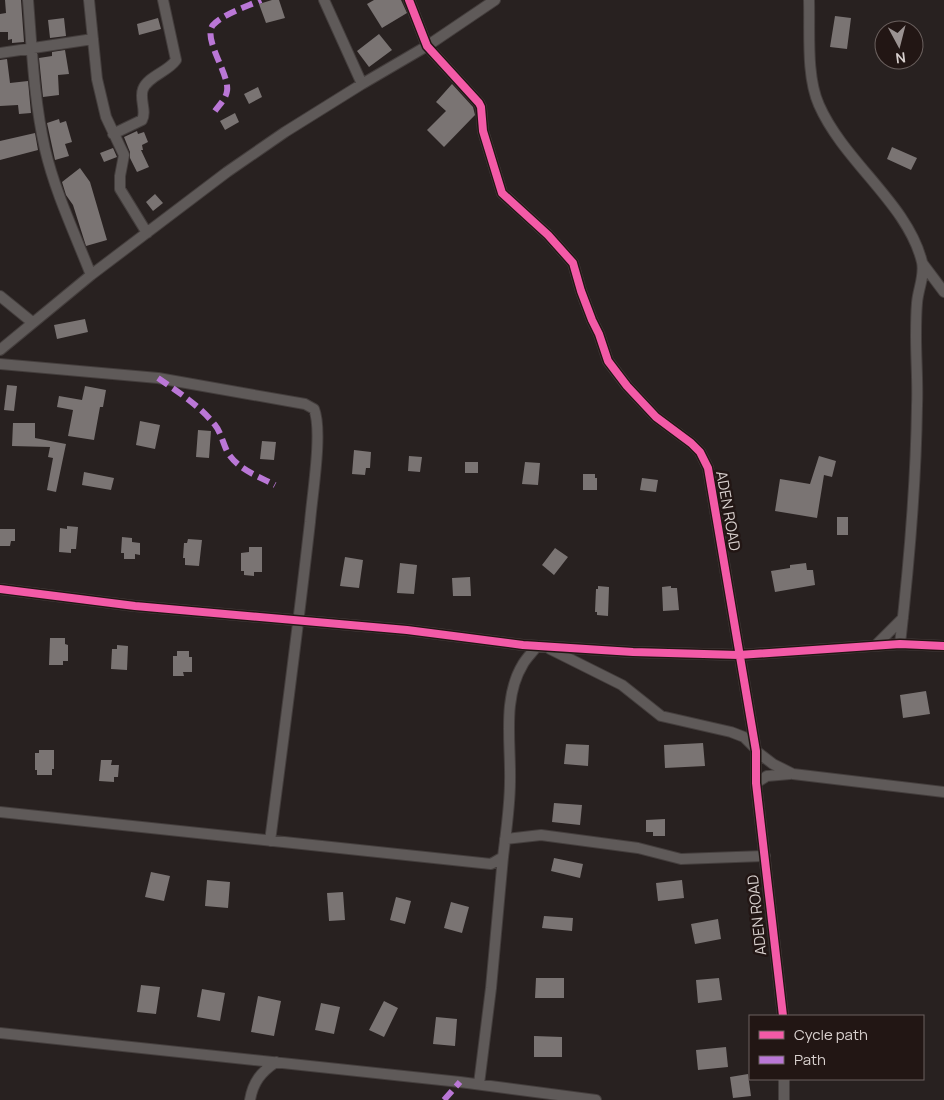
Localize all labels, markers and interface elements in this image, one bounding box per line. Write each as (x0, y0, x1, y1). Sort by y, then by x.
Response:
north arrow (874, 20, 924, 70)
text: N (894, 48, 907, 68)
street label: ADEN ROAD (711, 469, 746, 553)
street label: ADEN ROAD (742, 874, 771, 956)
legend (749, 1015, 924, 1080)
text: Cycle path (794, 1024, 868, 1045)
text: Path (794, 1049, 826, 1070)

